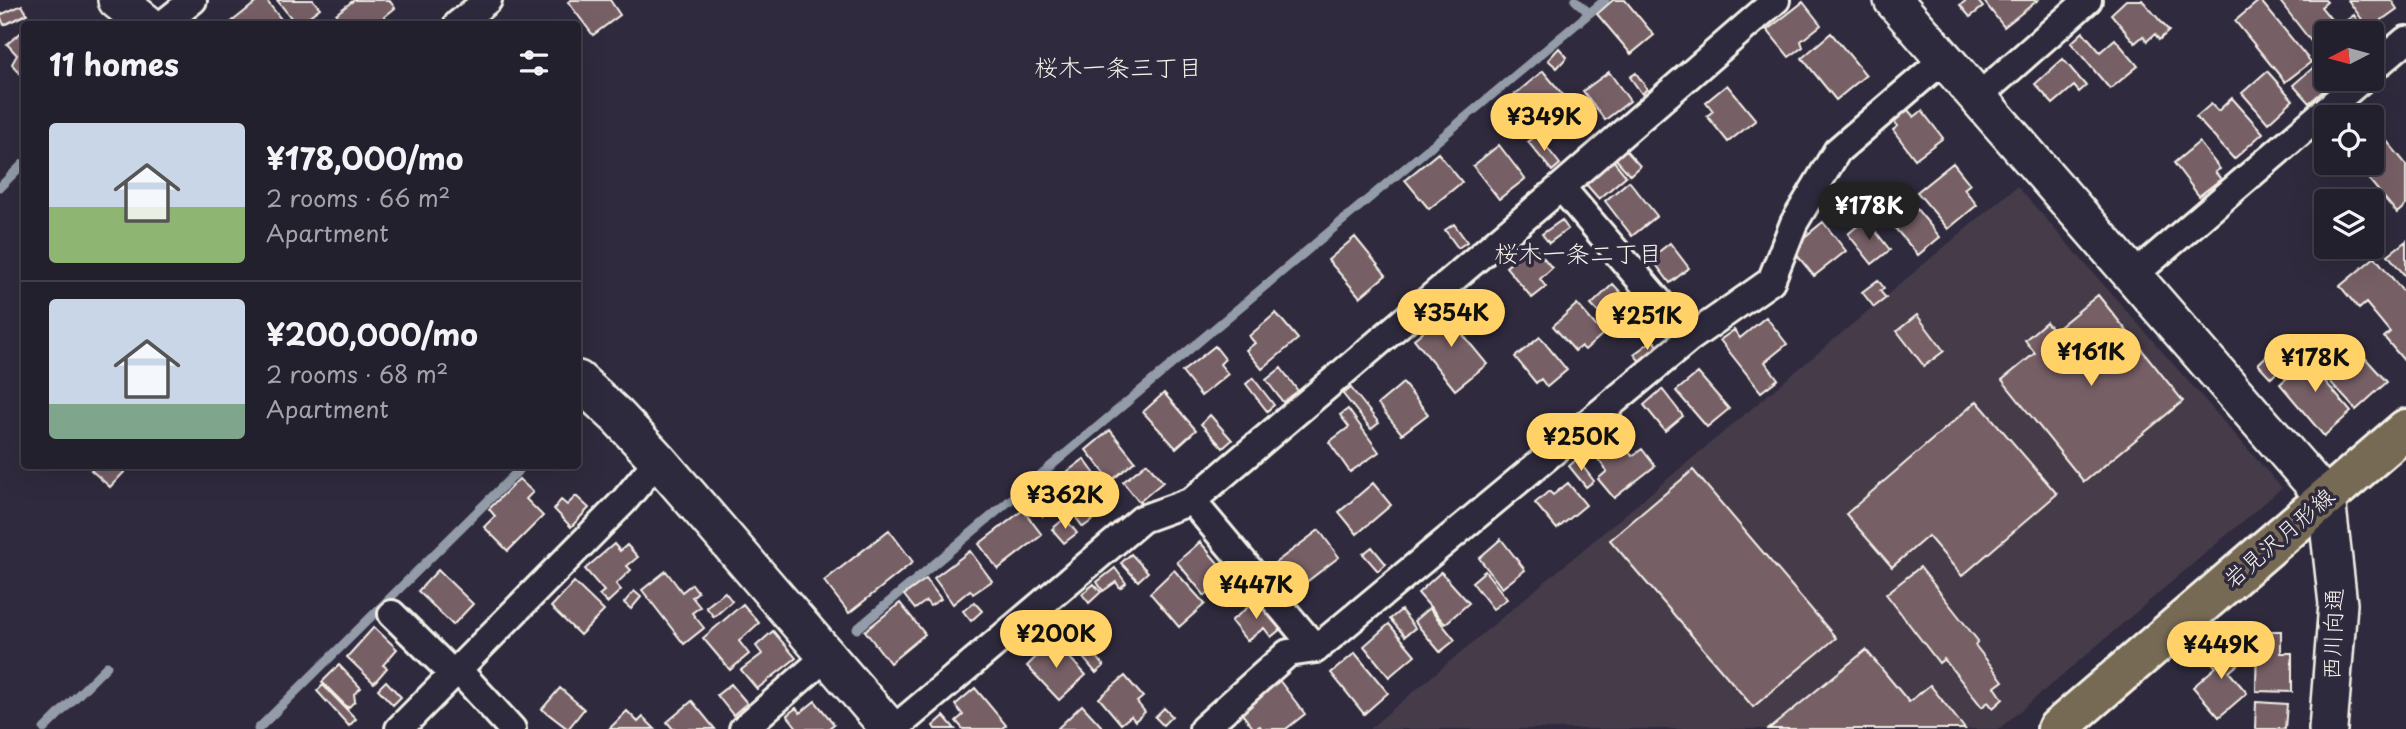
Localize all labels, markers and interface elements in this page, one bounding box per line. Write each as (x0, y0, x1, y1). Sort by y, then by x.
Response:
north arrow (2314, 21, 2384, 91)
map controls (2314, 21, 2384, 259)
text: 11 homes (49, 41, 179, 86)
icon: filters (515, 44, 553, 82)
district label: 桜木一条三丁目 (1034, 48, 1202, 84)
pin: ¥349K (1495, 94, 1593, 153)
text: ¥349K (1506, 98, 1582, 133)
button: locate (2314, 105, 2384, 175)
text: ¥178,000/mo (266, 135, 463, 180)
icon: home (105, 151, 189, 235)
text: 2 rooms · 66 m² (266, 180, 450, 215)
pin: ¥178K (1820, 182, 1918, 242)
text: ¥178K (1834, 187, 1904, 222)
button: layers (2314, 189, 2384, 259)
text: Apartment (266, 215, 389, 250)
district label: 桜木一条二丁目 (1494, 234, 1662, 270)
pin: ¥354K (1402, 290, 1500, 349)
pin: ¥251K (1598, 292, 1696, 352)
text: ¥354K (1413, 294, 1489, 329)
text: ¥251K (1612, 297, 1682, 332)
text: ¥200,000/mo (266, 311, 478, 356)
icon: home (105, 327, 189, 411)
pin: ¥161K (2042, 328, 2140, 388)
text: ¥161K (2057, 333, 2125, 368)
pin: ¥178K (2266, 334, 2364, 394)
text: ¥178K (2280, 339, 2350, 374)
text: 2 rooms · 68 m² (266, 356, 448, 391)
text: Apartment (266, 391, 389, 426)
pin: ¥250K (1532, 414, 1630, 473)
text: ¥250K (1542, 418, 1620, 453)
pin: ¥362K (1016, 472, 1114, 531)
text: ¥362K (1026, 476, 1104, 511)
street label: 岩見沢月形線 (2214, 478, 2342, 595)
pin: ¥447K (1207, 562, 1305, 621)
text: ¥447K (1219, 566, 1293, 601)
street label: 西川向通 (2312, 587, 2351, 681)
pin: ¥200K (1007, 610, 1105, 670)
text: ¥200K (1016, 615, 1096, 650)
pin: ¥449K (2172, 622, 2270, 681)
text: ¥449K (2183, 626, 2259, 661)

